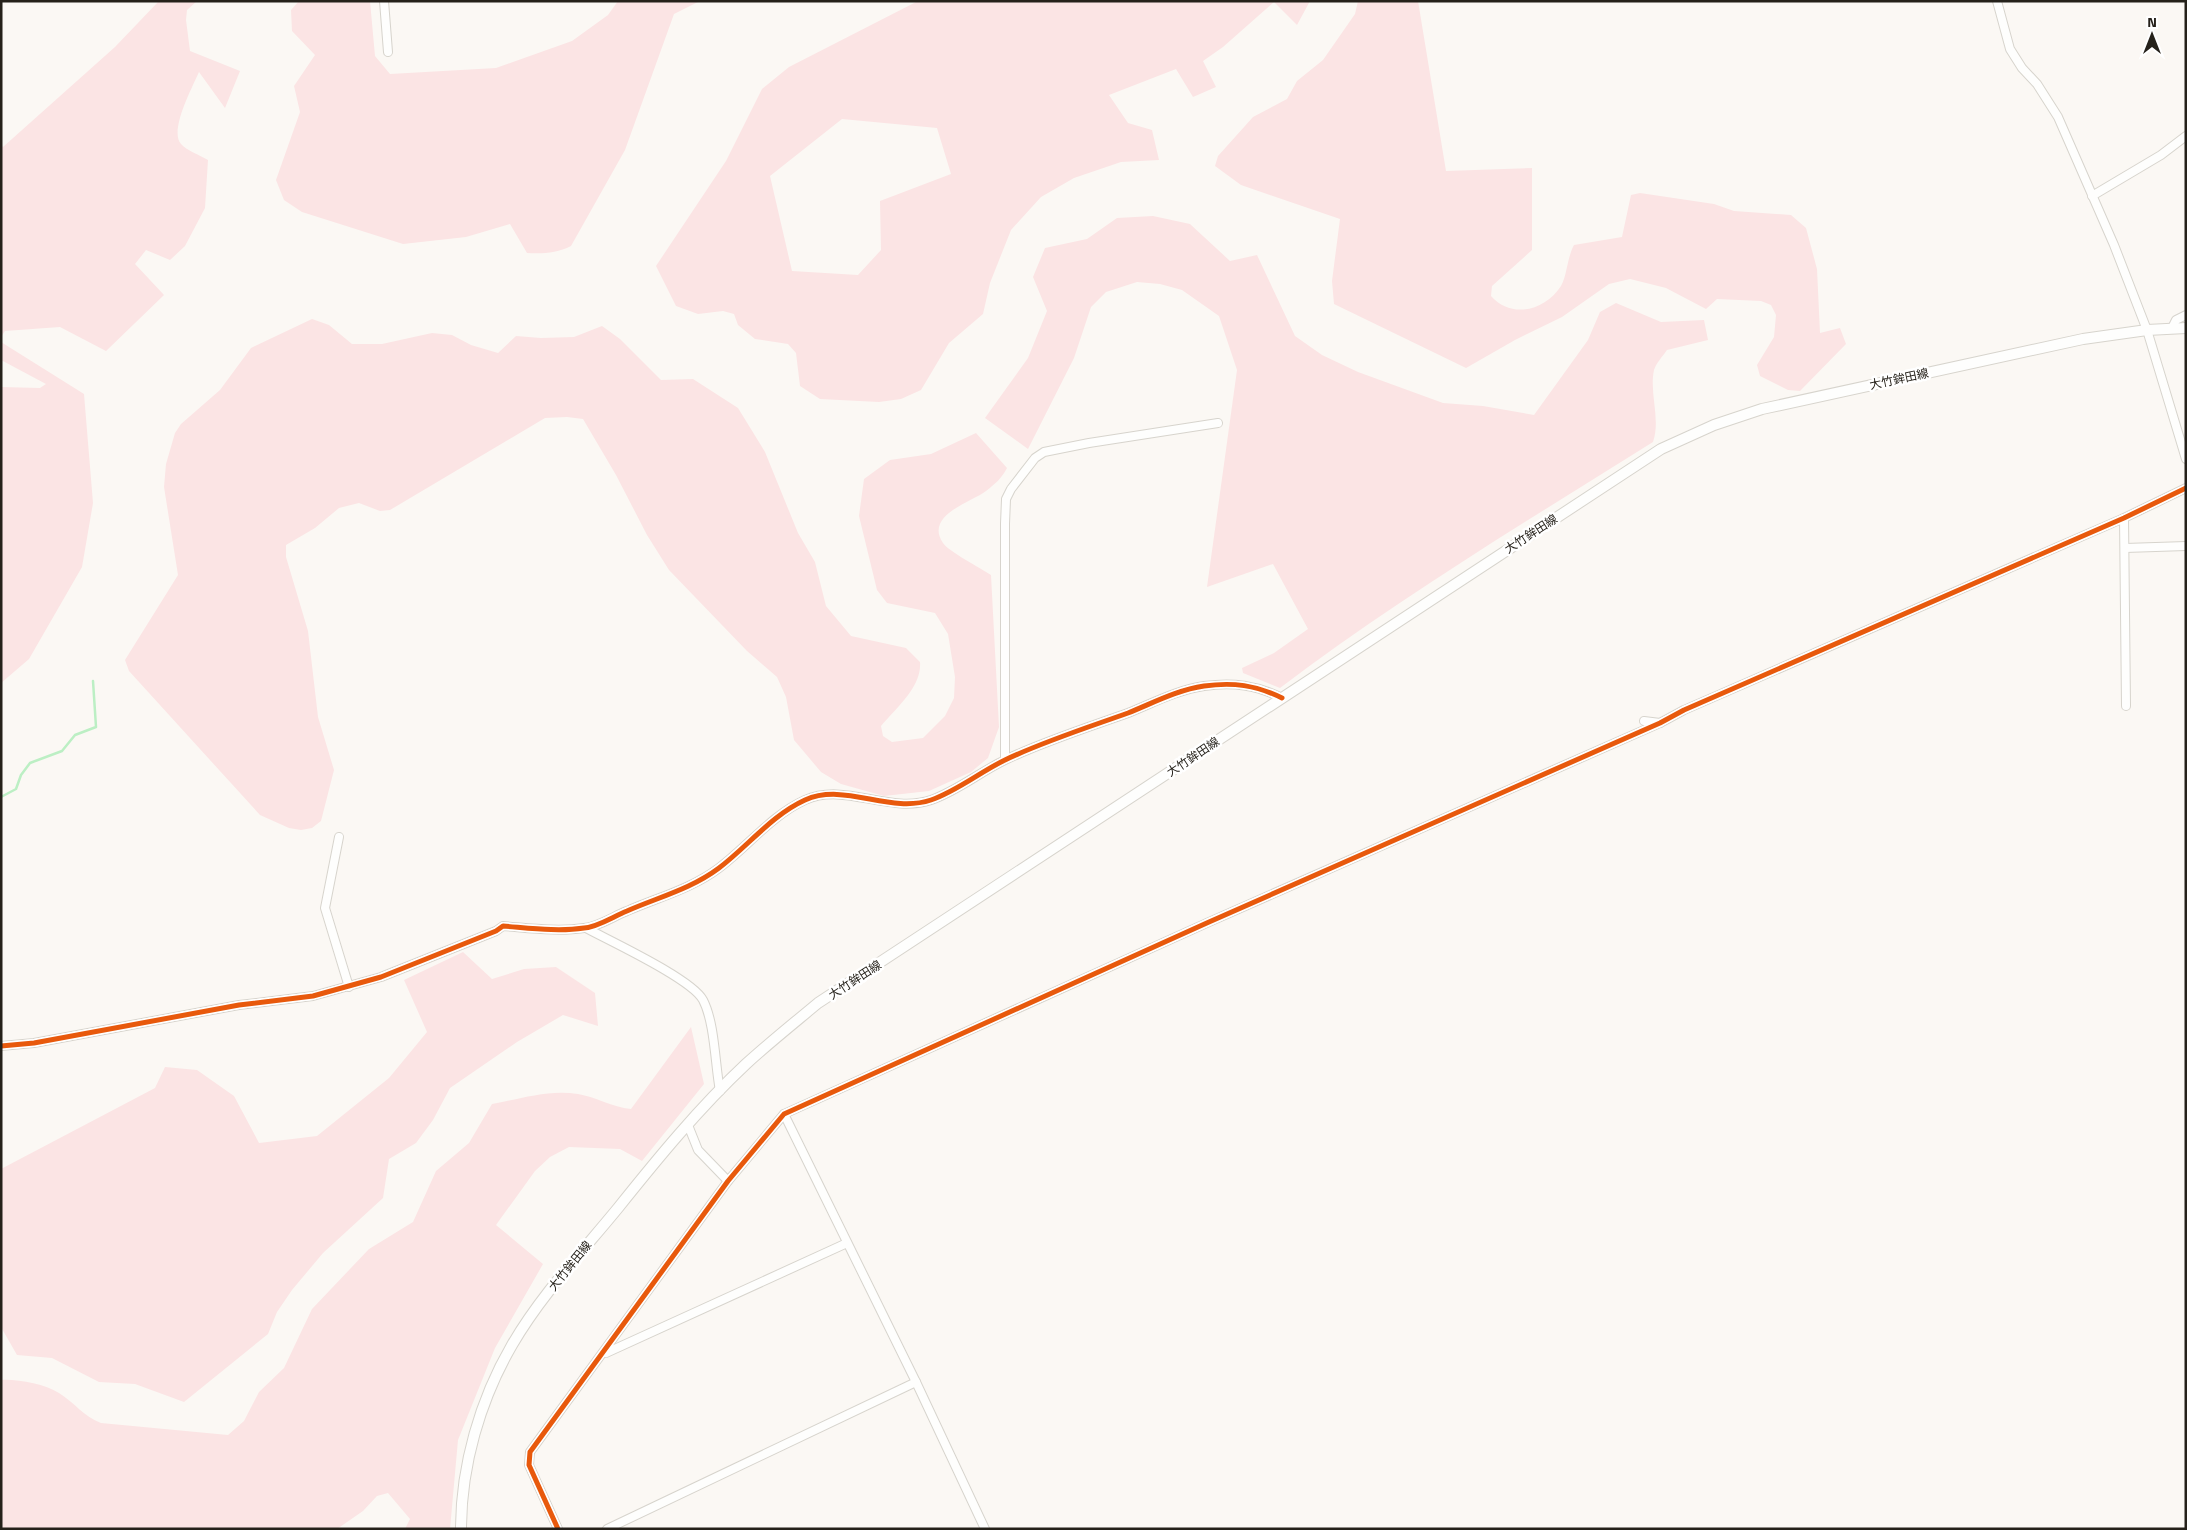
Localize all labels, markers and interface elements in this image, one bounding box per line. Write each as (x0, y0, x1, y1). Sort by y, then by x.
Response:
north arrow (2127, 10, 2177, 60)
text: N (2147, 11, 2157, 32)
street label: 大竹鉾田線 (1868, 363, 1930, 394)
street label: 大竹鉾田線 (1500, 509, 1561, 558)
street label: 大竹鉾田線 (1163, 732, 1223, 781)
street label: 大竹鉾田線 (824, 955, 885, 1004)
street label: 大竹鉾田線 (543, 1236, 596, 1295)

